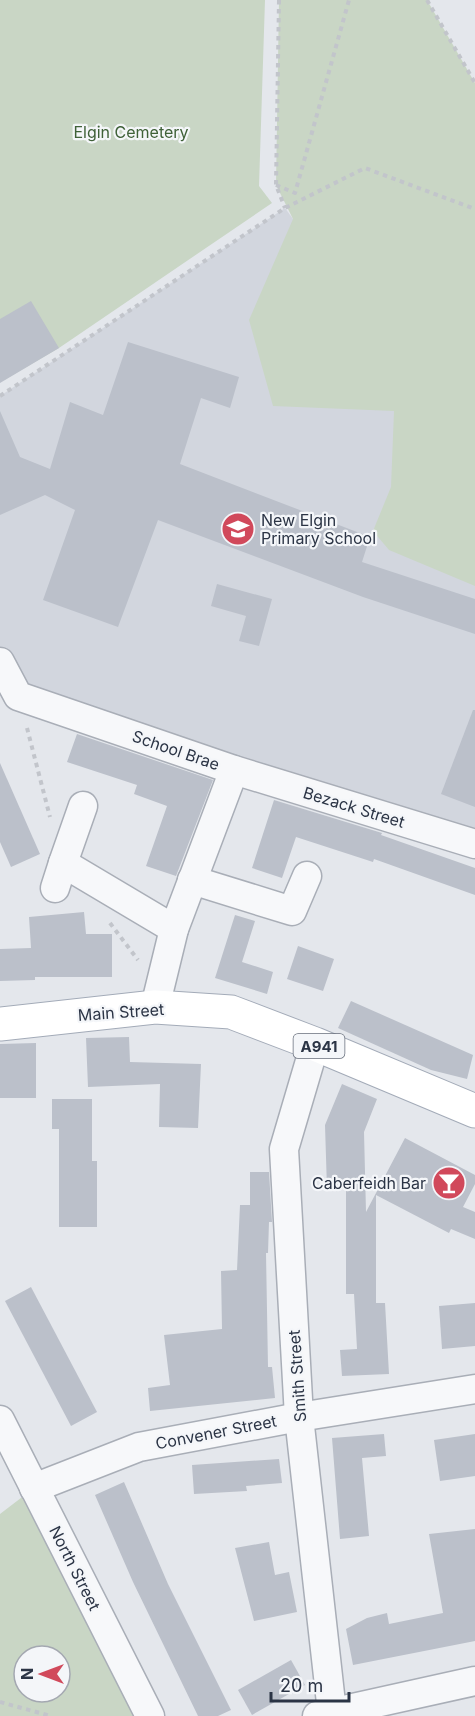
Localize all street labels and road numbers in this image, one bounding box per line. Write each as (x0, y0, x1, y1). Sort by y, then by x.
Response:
street label: School Brae (130, 726, 222, 774)
street label: Bezack Street (301, 782, 407, 832)
street label: Main Street (77, 999, 165, 1025)
road number: A941 (294, 1034, 344, 1058)
street label: Smith Street (284, 1329, 310, 1423)
street label: Convener Street (154, 1410, 278, 1454)
street label: North Street (45, 1522, 105, 1614)

